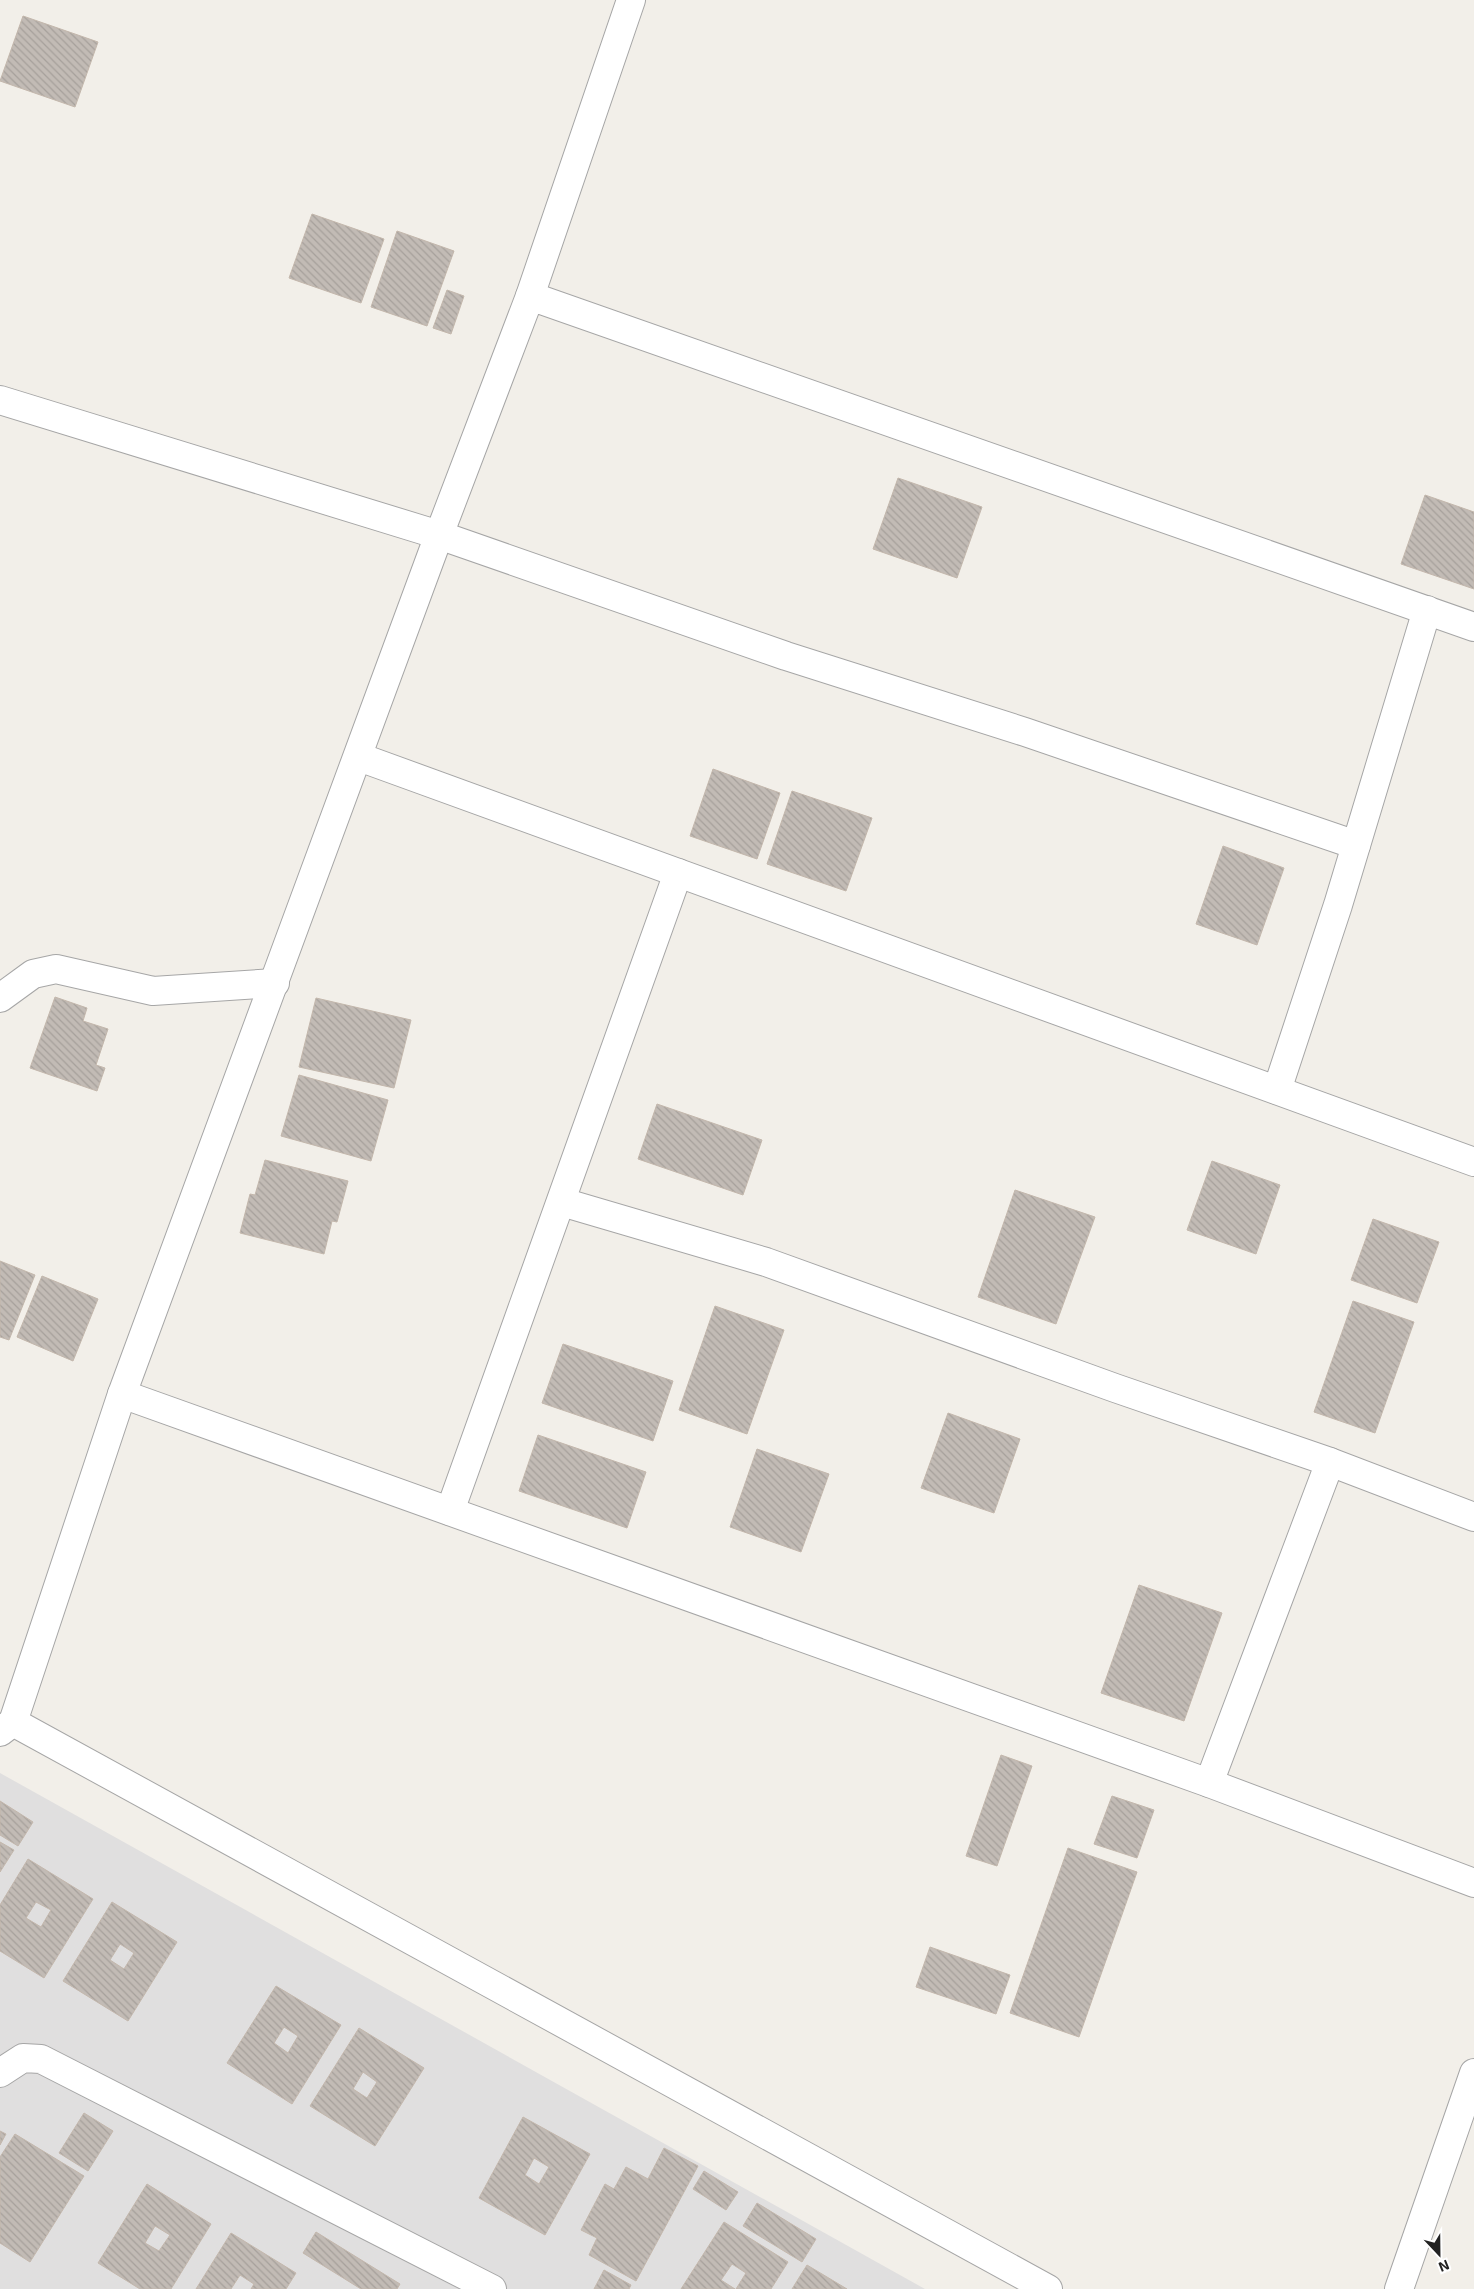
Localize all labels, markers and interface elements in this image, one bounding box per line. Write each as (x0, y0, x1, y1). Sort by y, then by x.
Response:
north arrow (1414, 2229, 1464, 2279)
text: N (1436, 2257, 1452, 2276)

